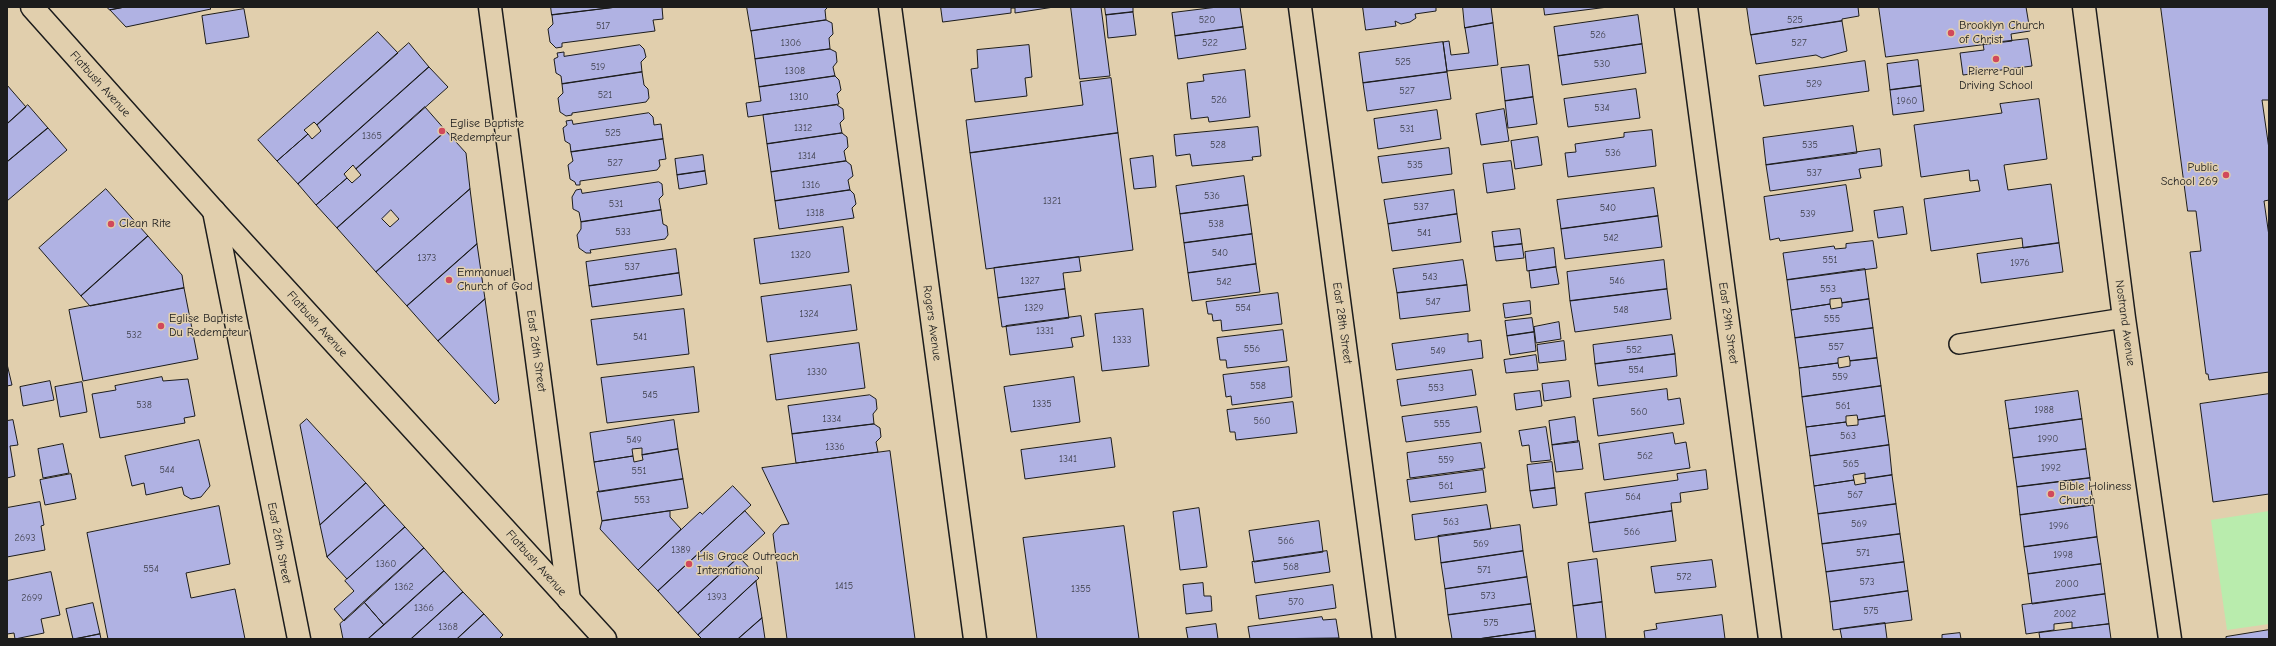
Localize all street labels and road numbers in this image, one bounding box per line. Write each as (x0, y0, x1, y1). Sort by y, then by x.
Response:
street label: Flatbush Avenue (67, 48, 133, 120)
street label: Nostrand Avenue (2112, 279, 2138, 367)
street label: East 28th Street (1329, 281, 1355, 365)
street label: East 29th Street (1715, 281, 1741, 365)
street label: Rogers Avenue (920, 284, 944, 362)
street label: Flatbush Avenue (284, 288, 350, 360)
street label: East 26th Street (523, 309, 549, 393)
street label: East 26th Street (264, 501, 294, 585)
street label: Flatbush Avenue (503, 527, 569, 599)

